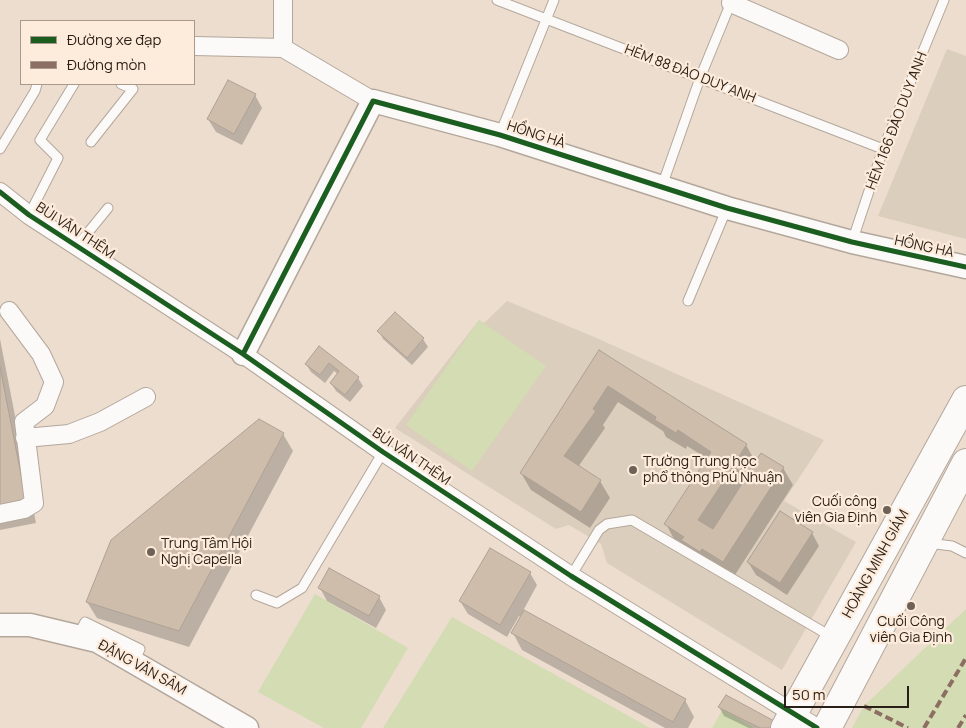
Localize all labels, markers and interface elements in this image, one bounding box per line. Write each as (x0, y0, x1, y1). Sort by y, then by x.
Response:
legend (20, 20, 195, 85)
text: Đường xe đạp (67, 29, 161, 50)
street label: HẺM 88 ĐÀO DUY ANH (622, 41, 758, 107)
street label: HẺM 166 ĐÀO DUY ANH (863, 50, 931, 192)
text: Đường mòn (67, 54, 146, 75)
street label: HỒNG HÀ (505, 118, 567, 152)
street label: BÙI VĂN THÊM (32, 199, 118, 263)
street label: HỒNG HÀ (893, 233, 955, 261)
street label: BÙI VĂN THÊM (369, 425, 453, 489)
place label: Trường Trung học phổ thông Phú Nhuận (643, 454, 782, 487)
marker: Trường Trung học phổ thông Phú Nhuận (627, 464, 639, 476)
place label: Cuối công viên Gia Định (795, 494, 877, 526)
marker: Cuối công viên Gia Định (881, 504, 893, 516)
street label: HOÀNG MINH GIÁM (839, 507, 913, 621)
place label: Trung Tâm Hội Nghị Capella (161, 536, 252, 568)
marker: Trung Tâm Hội Nghị Capella (145, 546, 157, 558)
marker: Cuối Công viên Gia Định (905, 600, 917, 612)
place label: Cuối Công viên Gia Định (870, 614, 952, 646)
street label: ĐẶNG VĂN SÂM (95, 637, 189, 699)
scale bar (786, 676, 911, 708)
text: 50 m (792, 684, 826, 705)

